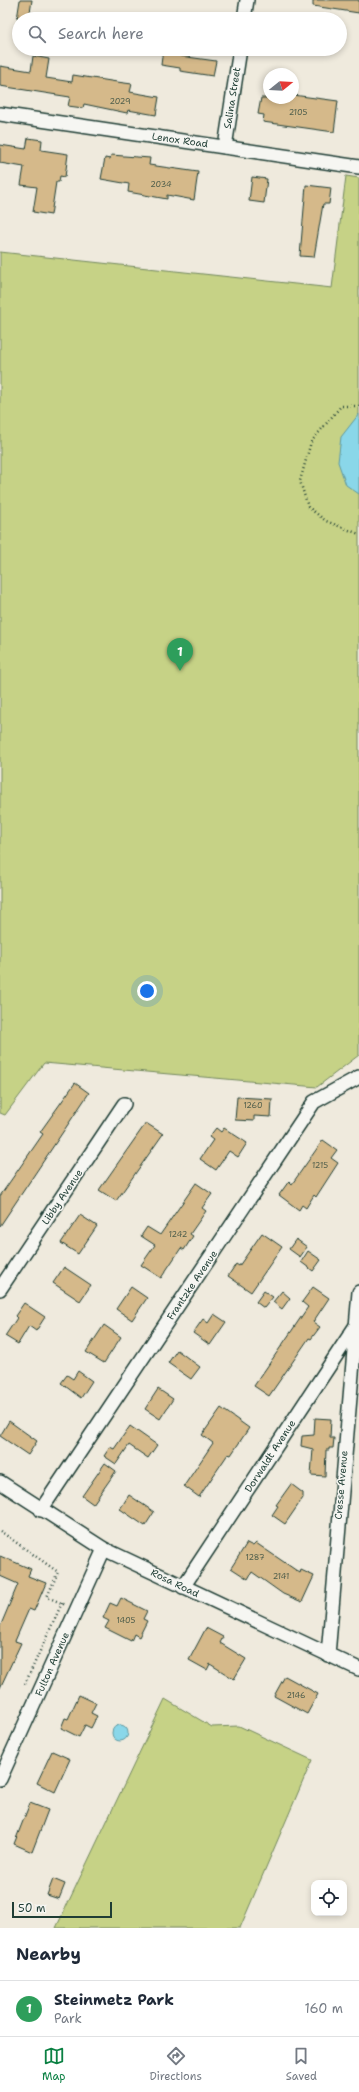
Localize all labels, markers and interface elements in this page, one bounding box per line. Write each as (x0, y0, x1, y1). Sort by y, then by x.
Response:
search box (12, 12, 347, 56)
icon: search (26, 23, 48, 45)
text: Search here (58, 24, 144, 44)
street label: Salina Street (221, 66, 243, 130)
north arrow (263, 68, 299, 104)
house number: 2029 (109, 96, 131, 107)
house number: 2105 (289, 107, 307, 118)
street label: Lenox Road (151, 130, 210, 150)
house number: 2034 (150, 179, 172, 190)
pin: 1 (167, 638, 193, 671)
your location (137, 981, 157, 1001)
house number: 1260 (243, 1100, 263, 1111)
house number: 1215 (312, 1160, 328, 1171)
street label: Libby Avenue (39, 1167, 86, 1227)
house number: 1242 (169, 1229, 188, 1240)
street label: Frantzke Avenue (164, 1247, 220, 1322)
street label: Dorwaldt Avenue (242, 1417, 299, 1495)
street label: Cresse Avenue (332, 1450, 351, 1520)
house number: 1287 (246, 1552, 265, 1563)
street label: Rosa Road (149, 1566, 202, 1601)
house number: 2141 (273, 1571, 289, 1582)
house number: 1405 (117, 1615, 136, 1626)
street label: Fulton Avenue (32, 1630, 72, 1698)
house number: 2146 (286, 1690, 306, 1701)
map controls (311, 1880, 347, 1916)
button: locate (311, 1880, 347, 1916)
scale bar (12, 1900, 112, 1919)
text: 50 m (18, 1901, 46, 1916)
text: Nearby (16, 1943, 81, 1965)
text: Steinmetz Park (54, 1990, 174, 2010)
text: 1 (26, 2000, 32, 2017)
text: 160 m (305, 2000, 343, 2017)
text: Park (54, 2010, 82, 2027)
tab: Map (42, 2045, 66, 2084)
tab: Directions (149, 2045, 202, 2084)
tab: Saved (286, 2045, 317, 2084)

